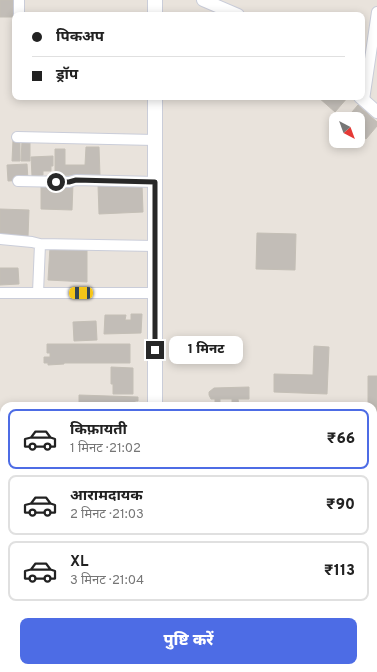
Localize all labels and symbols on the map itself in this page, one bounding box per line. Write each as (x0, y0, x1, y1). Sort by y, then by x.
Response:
north arrow (329, 112, 365, 148)
route start (47, 173, 65, 191)
car (69, 287, 93, 299)
callout: 1 मिनट (169, 336, 243, 364)
route end (146, 341, 164, 359)

